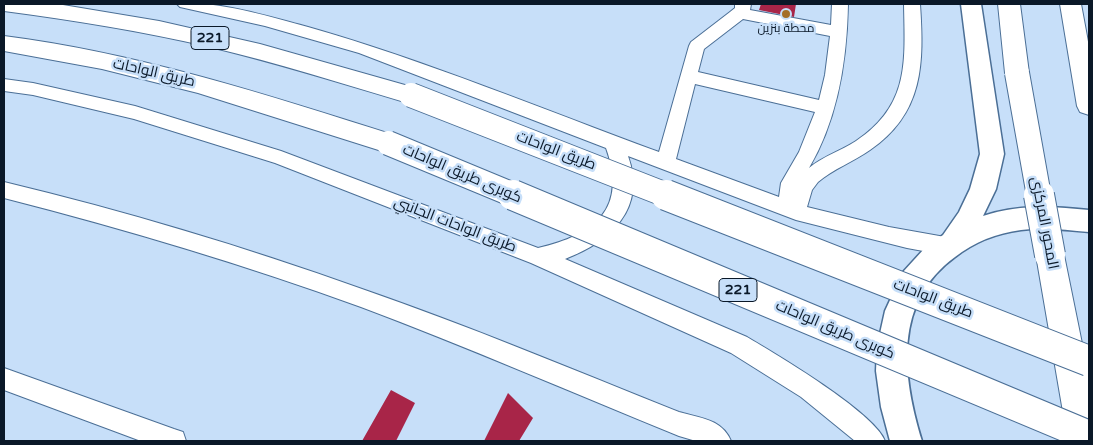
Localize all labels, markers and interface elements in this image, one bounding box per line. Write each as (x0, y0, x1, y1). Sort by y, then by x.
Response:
marker: محطة بنزين (780, 8, 792, 20)
place label: محطة بنزين (758, 22, 814, 36)
road number: 221 (191, 26, 229, 49)
street label: طريق الواحات (111, 55, 197, 91)
street label: طريق الواحات (514, 128, 598, 174)
street label: كوبرى طريق الواحات (400, 141, 524, 207)
street label: المحور المركزى (1026, 175, 1062, 271)
street label: طريق الواحات الجانبي (391, 193, 519, 257)
street label: طريق الواحات (891, 276, 975, 322)
road number: 221 (719, 278, 757, 302)
street label: كوبرى طريق الواحات (773, 297, 897, 363)

